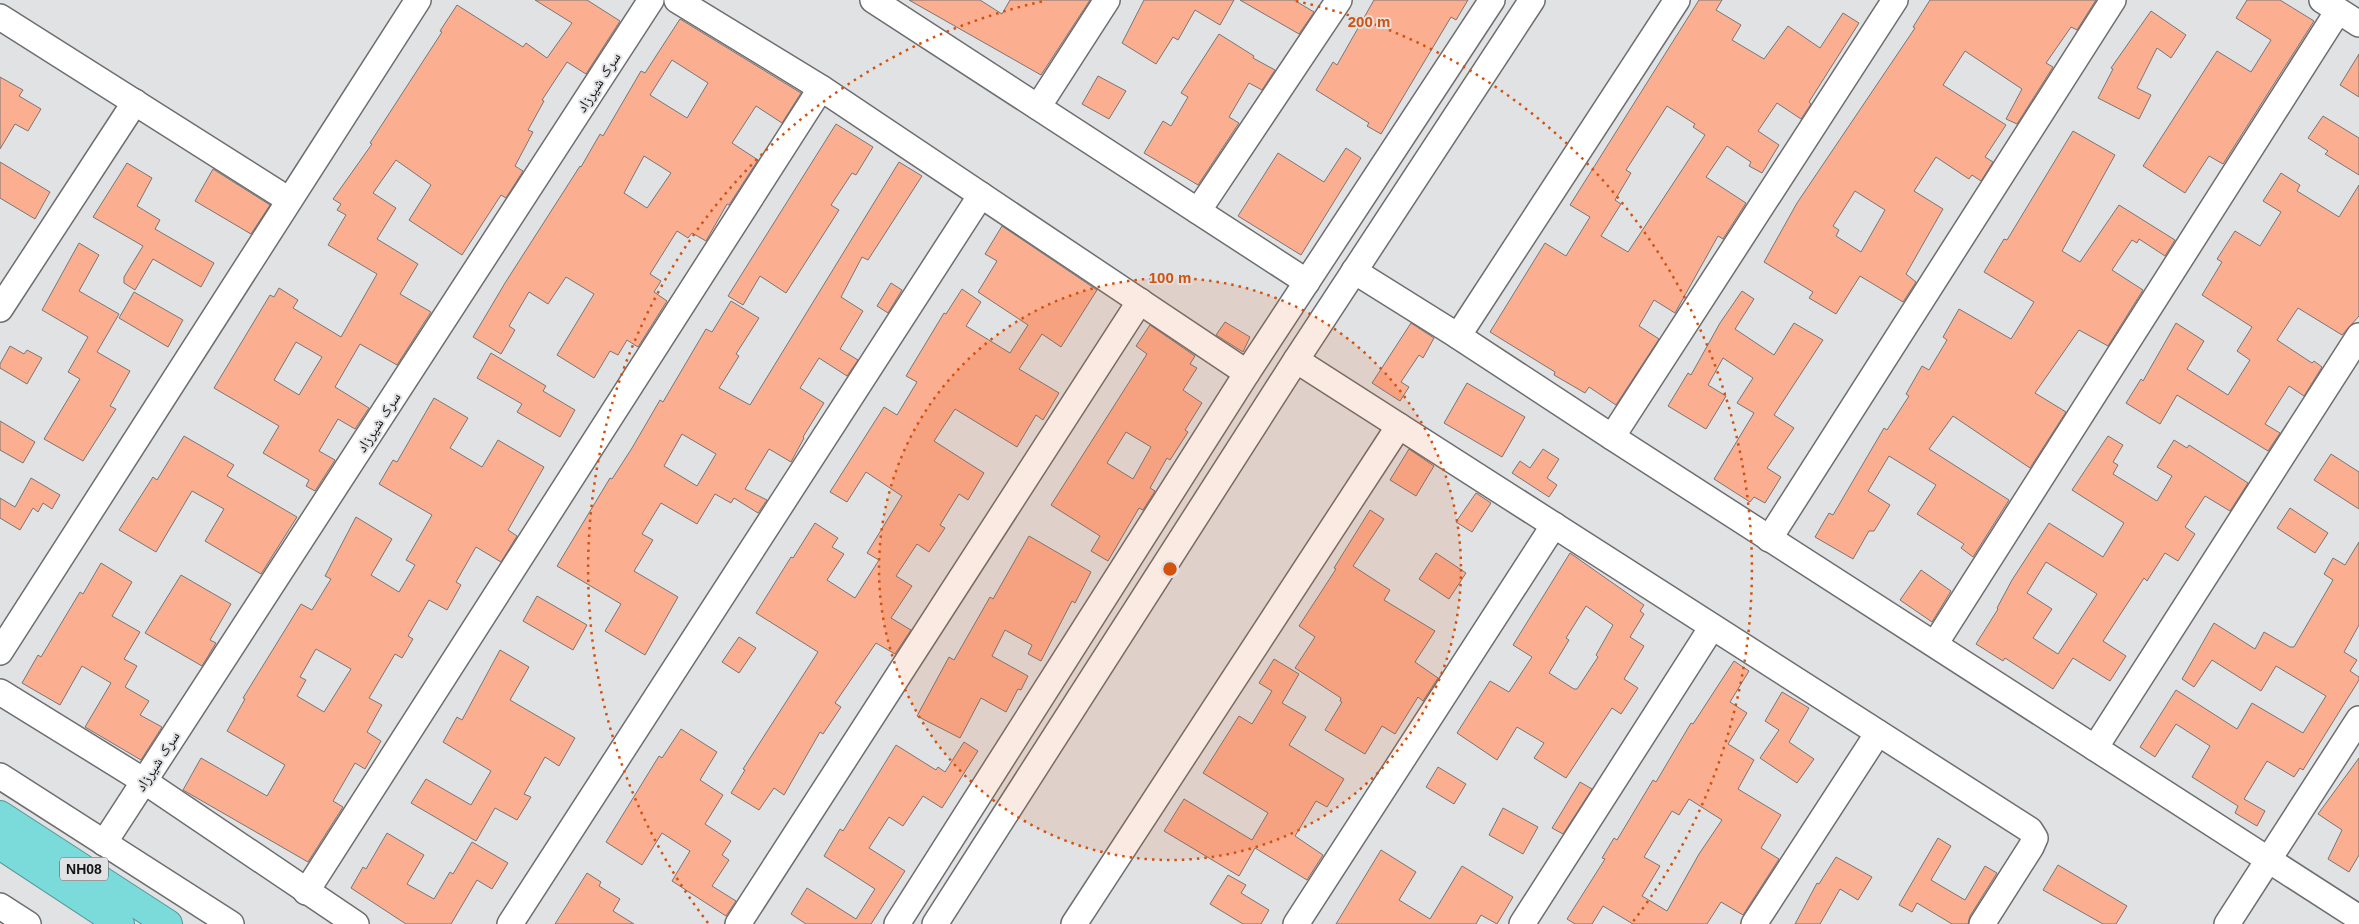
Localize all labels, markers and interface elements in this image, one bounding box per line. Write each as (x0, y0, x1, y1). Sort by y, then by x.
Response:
text: 200 m (1348, 13, 1390, 30)
street label: سرک شیرزاد (572, 49, 625, 116)
text: 100 m (1149, 269, 1191, 286)
street label: سرک شیرزاد (352, 389, 405, 456)
centre of rings (1161, 560, 1179, 578)
street label: سرک شیرزاد (131, 728, 184, 795)
road number: NH08 (60, 858, 108, 881)

